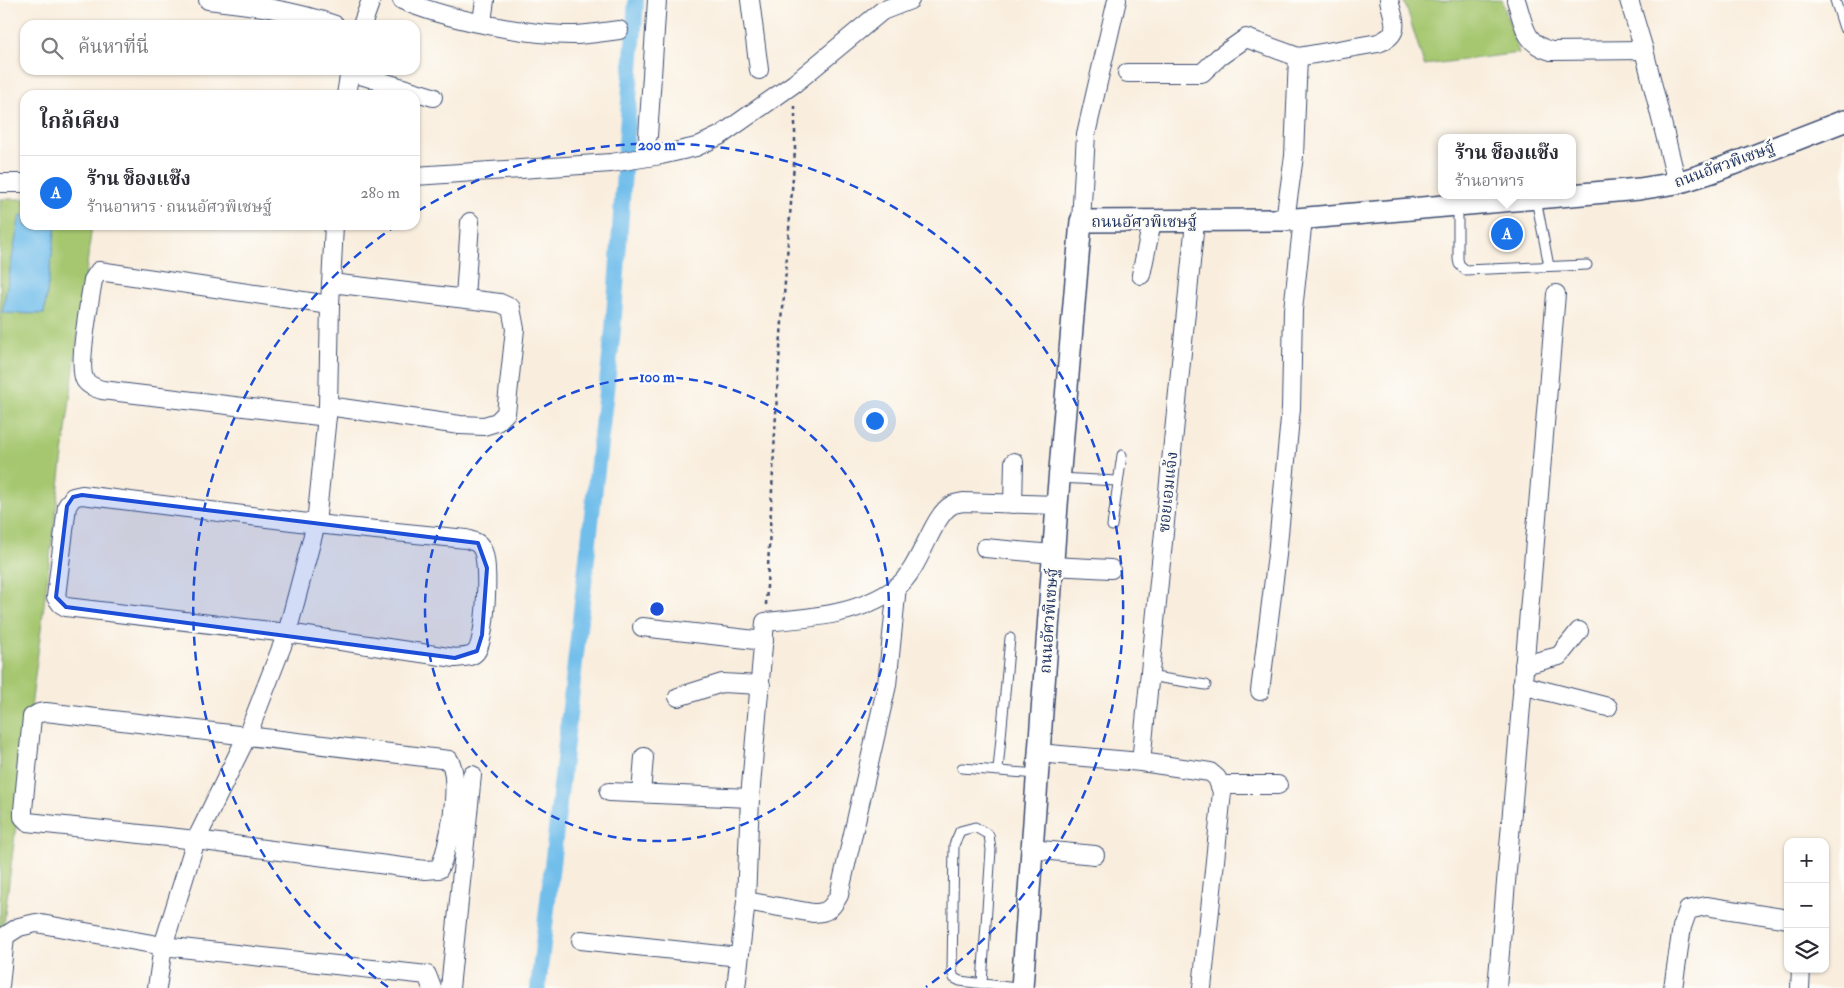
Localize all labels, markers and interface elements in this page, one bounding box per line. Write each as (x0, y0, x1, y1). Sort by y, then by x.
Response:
search box (20, 20, 420, 75)
icon: search (38, 34, 66, 62)
text: ค้นหาที่นี่ (78, 35, 149, 59)
text: ใกล้เคียง (40, 108, 120, 135)
popup (1438, 134, 1576, 199)
text: 200 m (638, 136, 676, 155)
street label: ถนนอัศวพิเชษฐ์ (1671, 138, 1777, 192)
text: ร้าน ช็องแช๊ง (1455, 141, 1559, 165)
text: ร้าน ช็องแช๊ง (87, 167, 191, 191)
text: ร้านอาหาร (1455, 171, 1525, 191)
text: A (51, 183, 61, 203)
text: 280 m (360, 183, 400, 203)
text: ร้านอาหาร · ถนนอัศวพิเชษฐ์ (87, 197, 272, 217)
street label: ถนนอัศวพิเชษฐ์ (1091, 212, 1197, 232)
pin: A (1491, 215, 1523, 253)
text: 100 m (639, 368, 675, 387)
your location (862, 408, 888, 434)
street label: ซอยเอมแจ้ง (1154, 451, 1182, 534)
street label: ถนนอัศวพิเชษฐ์ (1035, 568, 1063, 674)
centre of rings (648, 600, 666, 618)
map controls (1784, 838, 1829, 973)
button: + (1784, 838, 1829, 883)
button: − (1784, 883, 1829, 928)
button: layers (1784, 928, 1829, 973)

